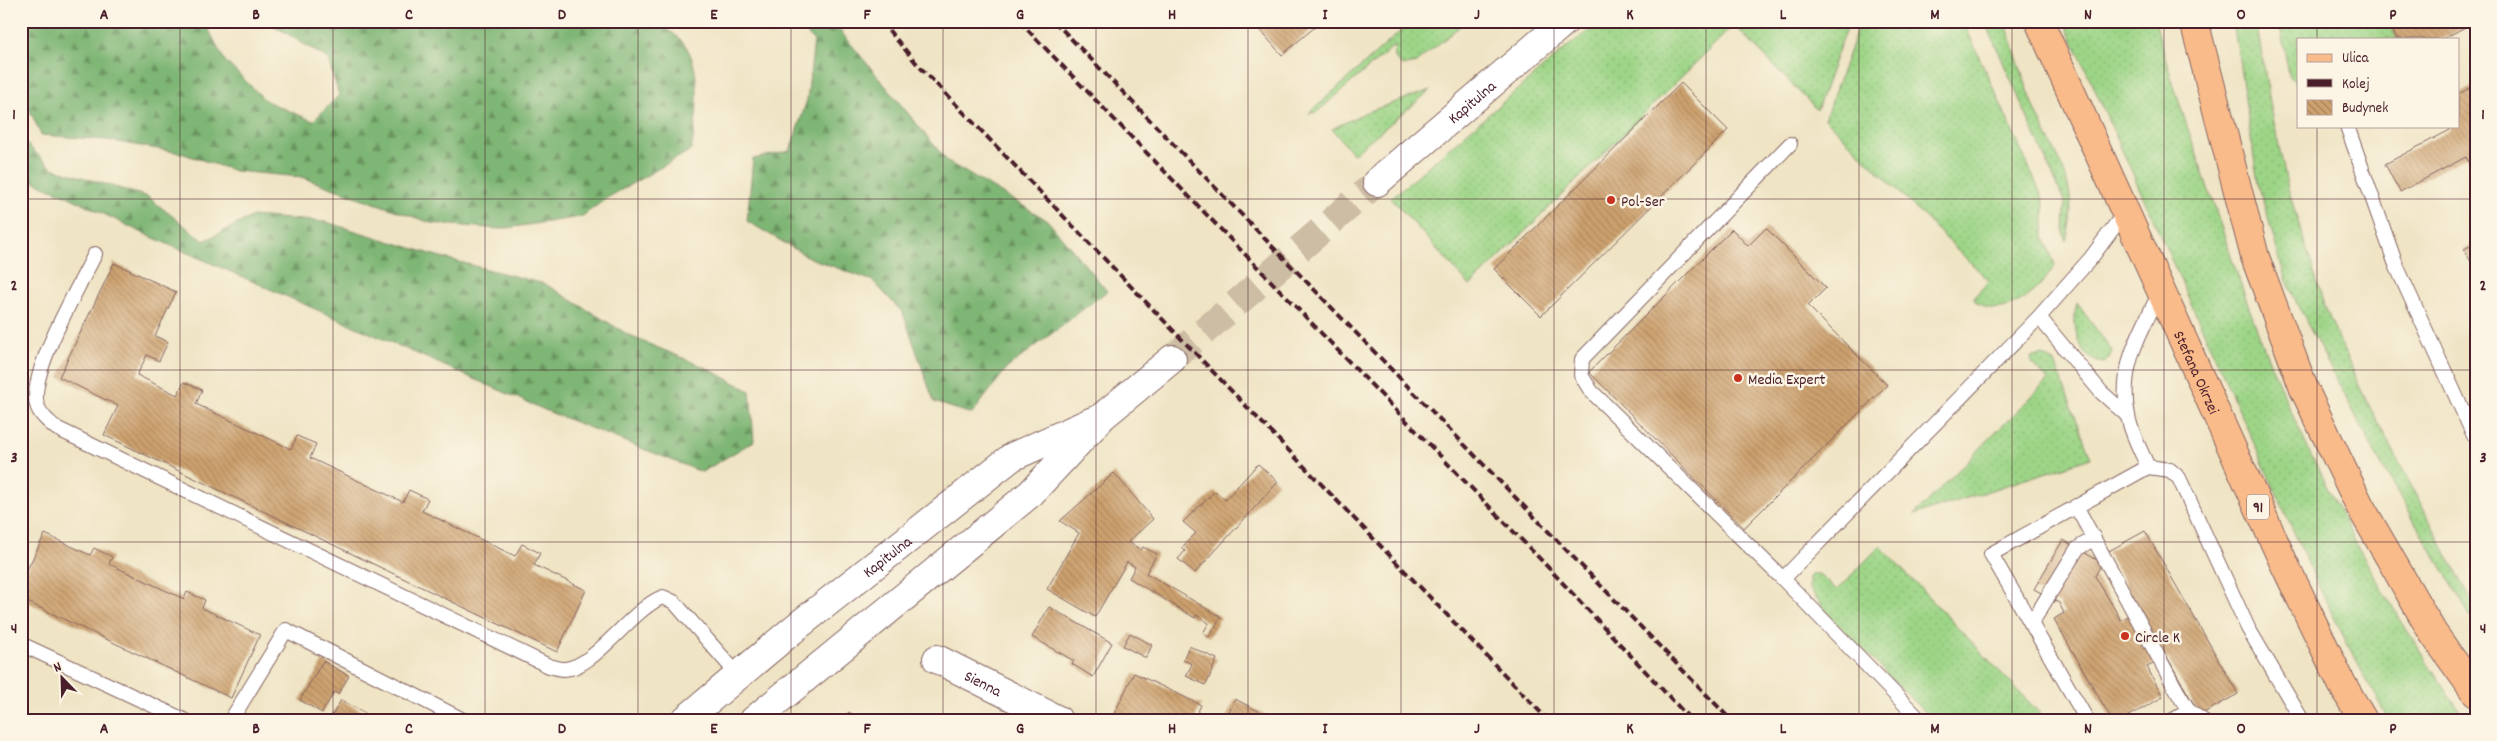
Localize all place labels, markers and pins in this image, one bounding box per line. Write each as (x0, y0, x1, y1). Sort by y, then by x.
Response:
place label: Pol-Ser (1621, 191, 1665, 214)
marker: Pol-Ser (1605, 194, 1617, 206)
place label: Media Expert (1748, 369, 1826, 392)
marker: Media Expert (1732, 372, 1744, 384)
place label: Circle K (2135, 627, 2180, 650)
marker: Circle K (2119, 630, 2131, 642)

